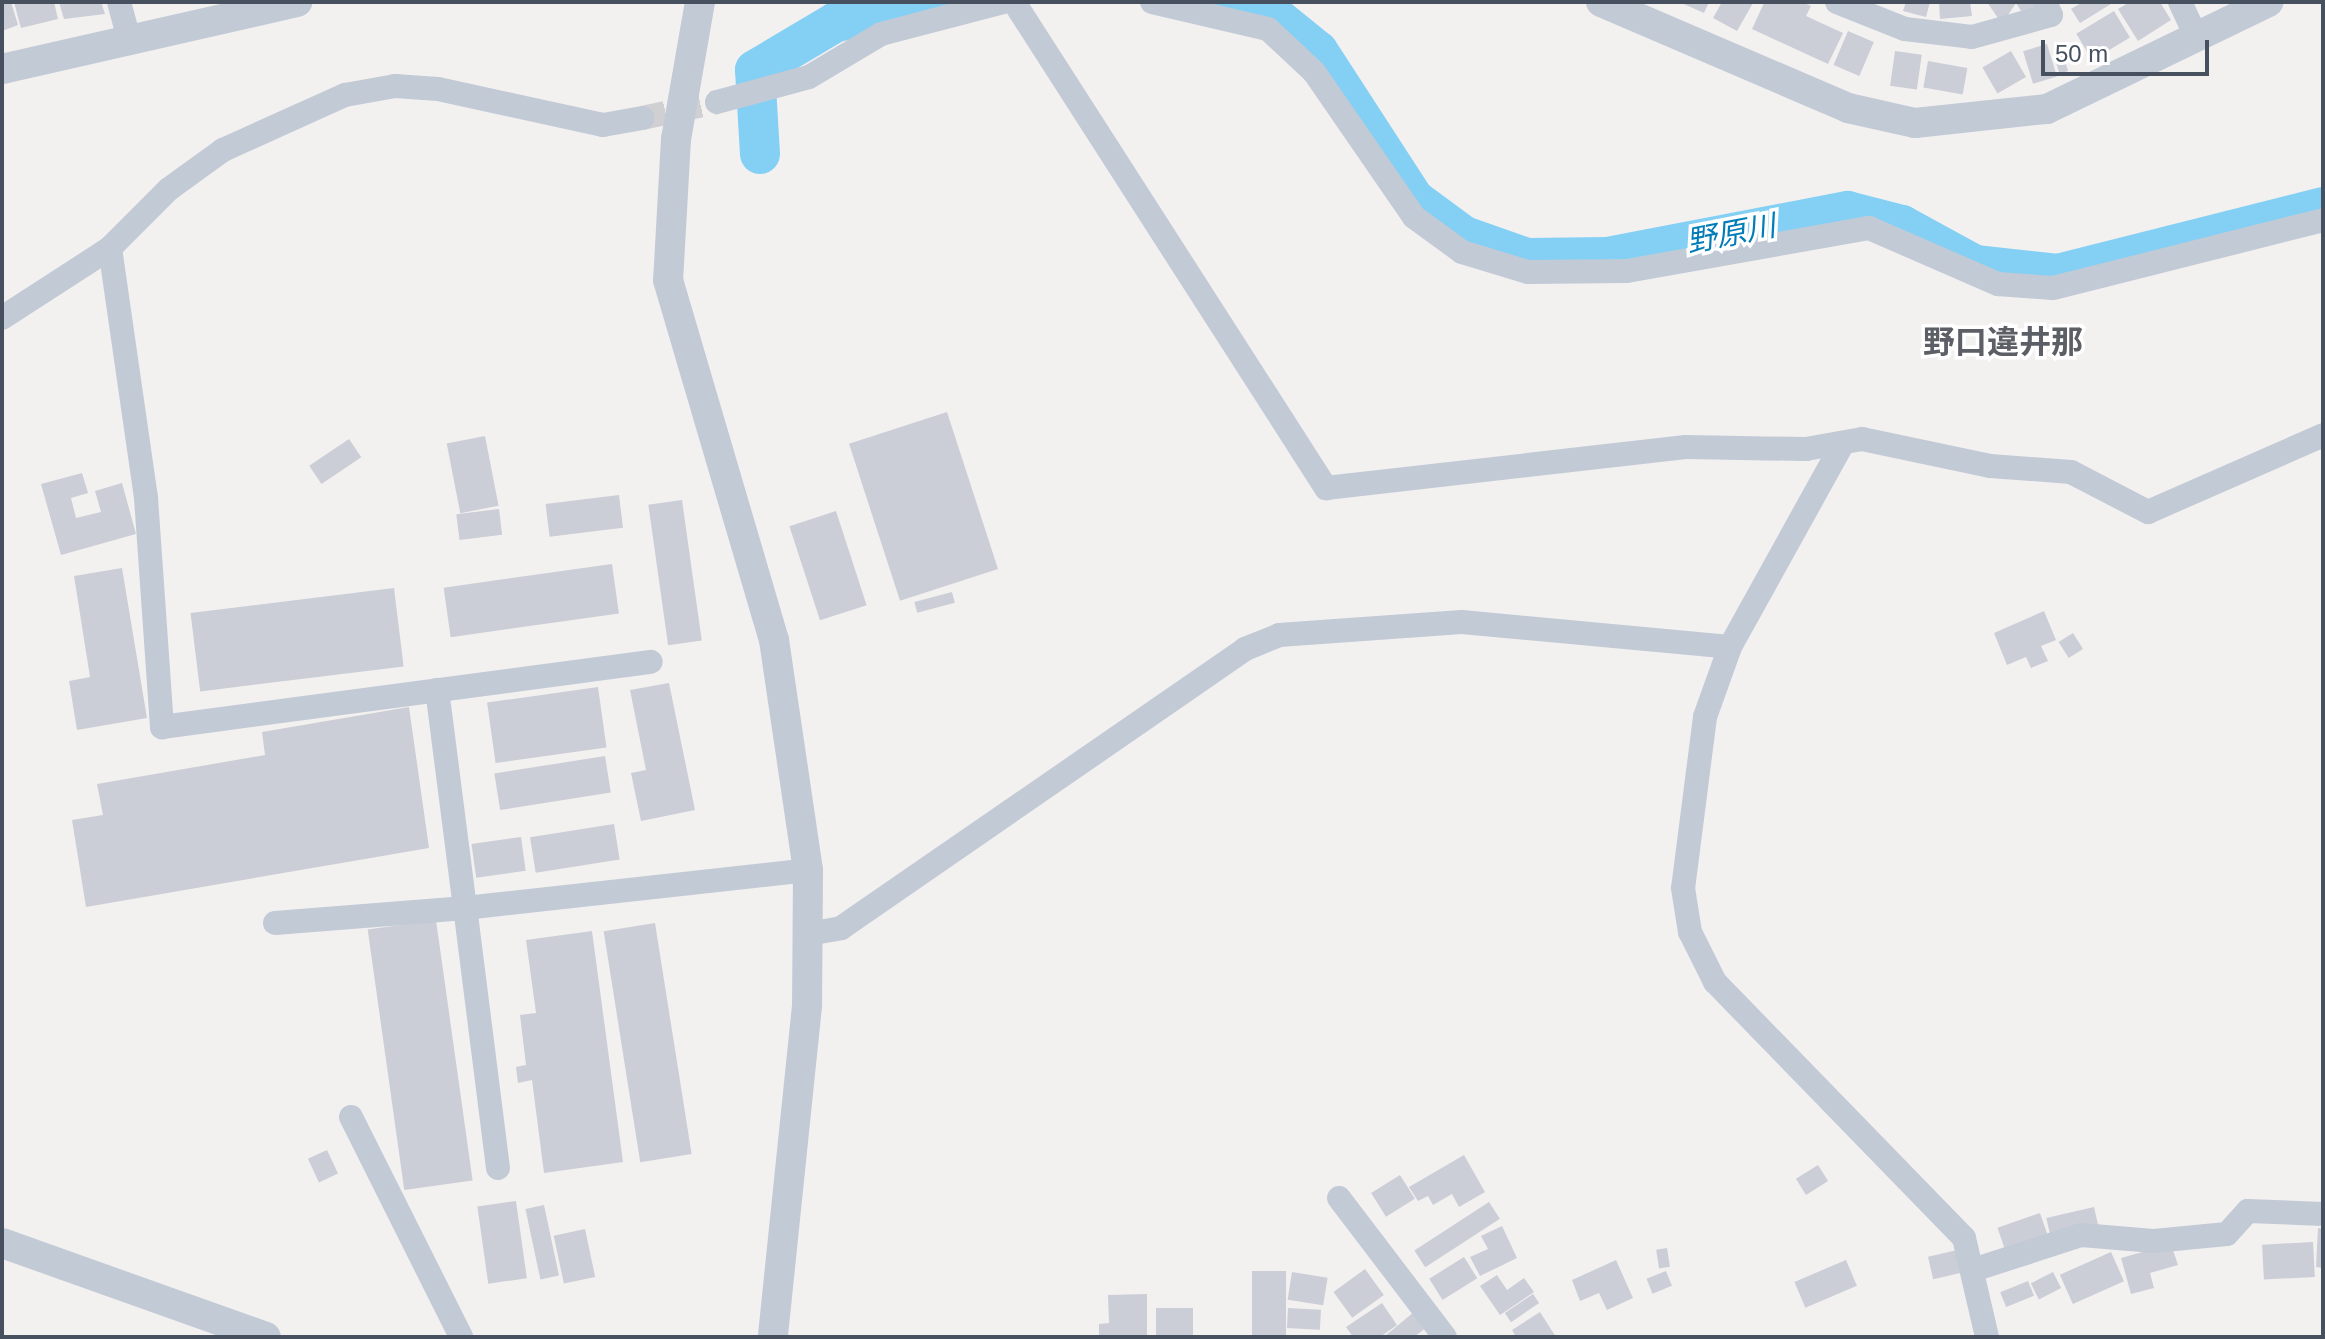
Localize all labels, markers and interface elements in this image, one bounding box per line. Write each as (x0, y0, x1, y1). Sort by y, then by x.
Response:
scale bar (2045, 24, 2213, 74)
text: 50 m (2055, 40, 2108, 67)
water label: 野原川 (1683, 208, 1779, 260)
district label: 野口違井那 (1923, 323, 2083, 361)

